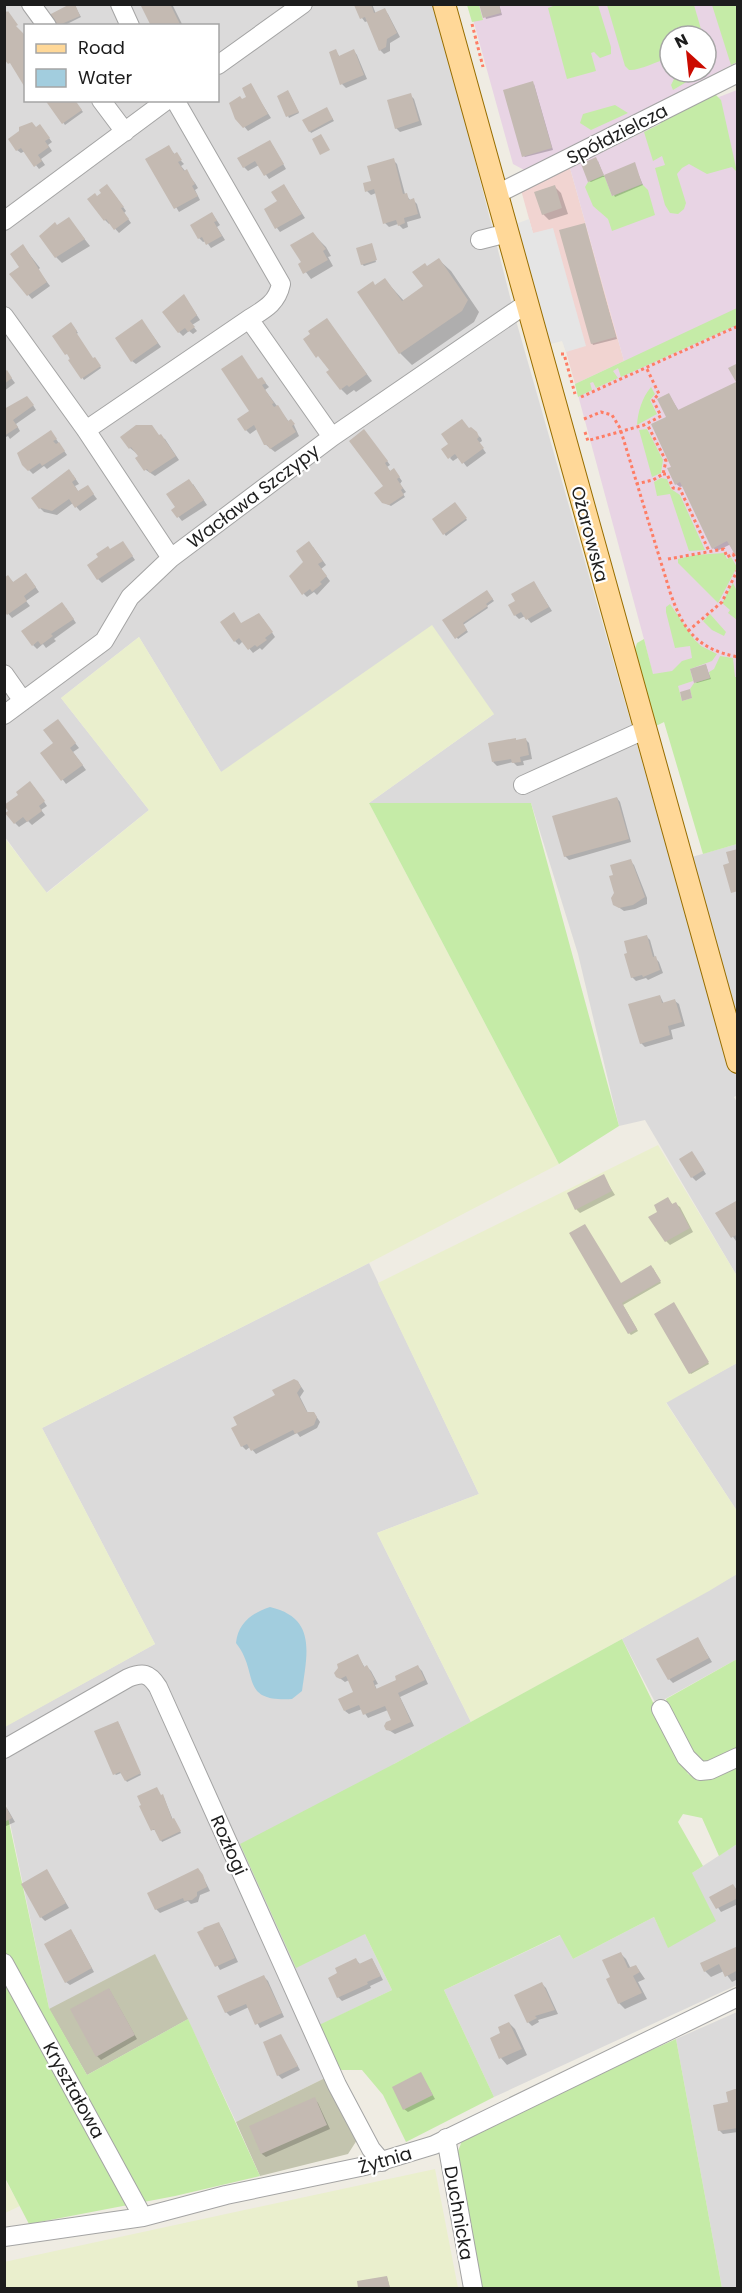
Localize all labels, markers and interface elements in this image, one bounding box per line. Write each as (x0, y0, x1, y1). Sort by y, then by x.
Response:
legend (24, 24, 219, 102)
north arrow (658, 24, 718, 84)
text: N (671, 28, 692, 54)
text: Road (78, 35, 125, 60)
text: Water (78, 65, 132, 90)
street label: Spółdzielcza (562, 98, 672, 170)
street label: Wacława Szczypy (182, 438, 324, 554)
street label: Ożarowska (565, 483, 615, 585)
street label: Rozłogi (205, 1811, 253, 1879)
street label: Kryształowa (37, 2037, 111, 2143)
street label: Żytnia (355, 2140, 415, 2180)
street label: Duchnicka (438, 2164, 480, 2262)

